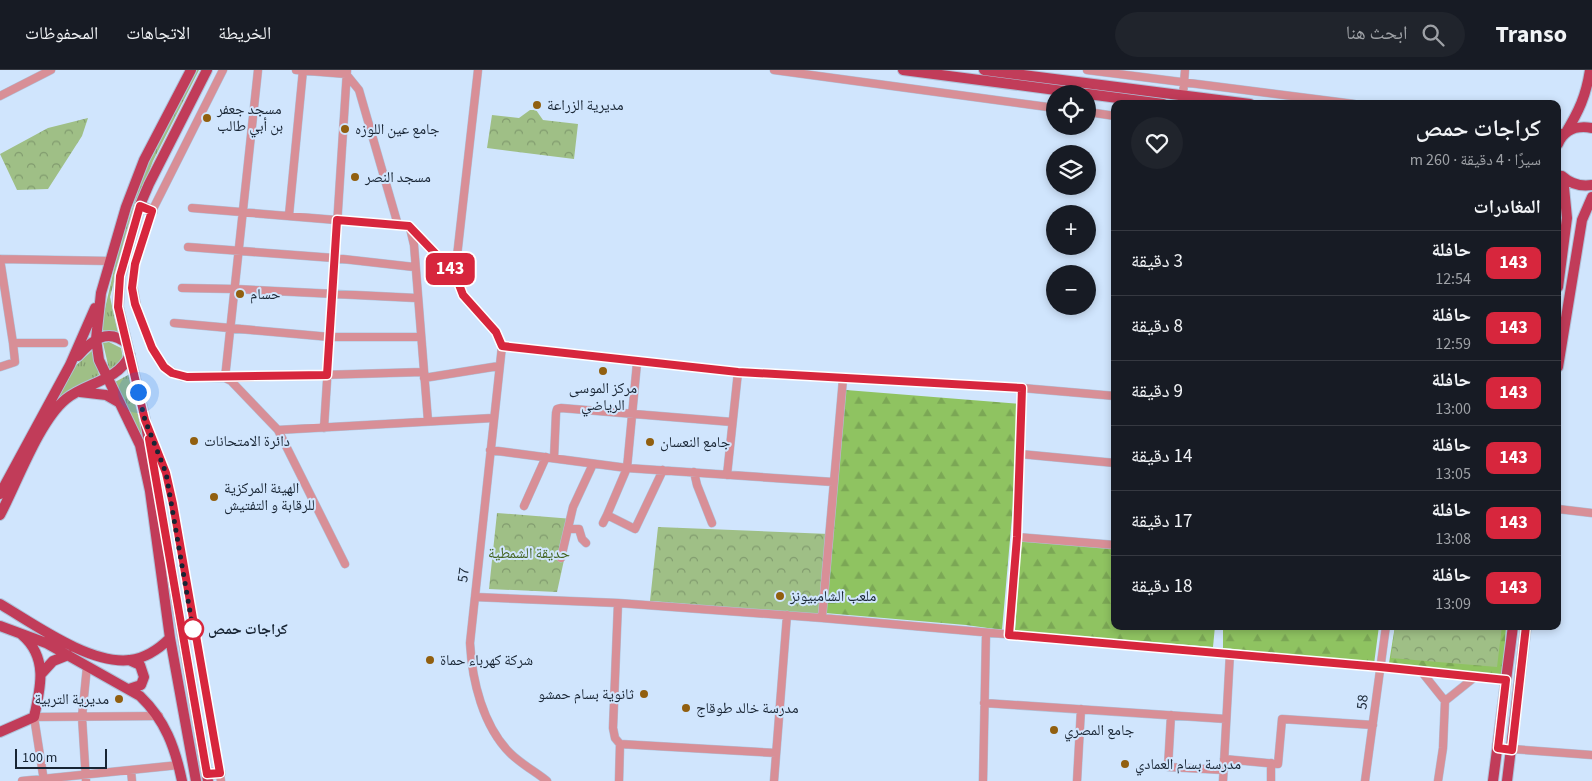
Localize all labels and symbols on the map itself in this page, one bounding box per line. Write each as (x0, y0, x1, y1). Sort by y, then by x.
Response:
place label: مديرية الزراعة (547, 95, 624, 116)
place label: مسجد جعفر بن أبي طالب (216, 99, 283, 138)
marker: مديرية الزراعة (531, 99, 543, 111)
marker: مسجد جعفر بن أبي طالب (201, 112, 213, 124)
place label: جامع عين اللوزه (355, 119, 440, 140)
marker: جامع عين اللوزه (339, 123, 351, 135)
place label: مسجد النصر (364, 167, 431, 188)
marker: مسجد النصر (349, 171, 361, 183)
line badge: 143 (421, 253, 479, 285)
place label: حسام (250, 284, 281, 305)
marker: حسام (234, 288, 246, 300)
marker: مركز الموسى الرياضي (597, 365, 609, 377)
place label: مركز الموسى الرياضي (569, 378, 637, 417)
your location (126, 380, 151, 405)
place label: دائرة الامتحانات (204, 431, 290, 452)
place label: جامع النعسان (660, 432, 731, 453)
marker: دائرة الامتحانات (188, 435, 200, 447)
marker: جامع النعسان (644, 436, 656, 448)
place label: الهيئة المركزية للرقابة و التفتيش (224, 478, 315, 516)
marker: الهيئة المركزية للرقابة و التفتيش (208, 491, 220, 503)
park label: حديقة الشمطية (488, 543, 570, 564)
street label: 57 (452, 566, 475, 584)
place label: ملعب الشامبيونز (789, 586, 876, 607)
marker: ملعب الشامبيونز (774, 590, 786, 602)
marker: كراجات حمص (182, 618, 204, 640)
place label: كراجات حمص (208, 619, 288, 640)
place label: شركة كهرباء حماة (440, 650, 533, 671)
marker: شركة كهرباء حماة (424, 654, 436, 666)
place label: ثانوية بسام حمشو (538, 684, 634, 705)
marker: ثانوية بسام حمشو (638, 688, 650, 700)
place label: مديرية التربية (34, 689, 109, 710)
marker: مديرية التربية (113, 693, 125, 705)
street label: 58 (1351, 694, 1374, 711)
place label: مدرسة خالد طوقاج (696, 698, 799, 719)
marker: مدرسة خالد طوقاج (680, 702, 692, 714)
place label: جامع المصري (1064, 720, 1135, 742)
marker: جامع المصري (1048, 724, 1060, 736)
scale bar (15, 746, 108, 769)
place label: مدرسة بسام العمادي (1135, 754, 1241, 776)
marker: مدرسة بسام العمادي (1119, 758, 1131, 770)

